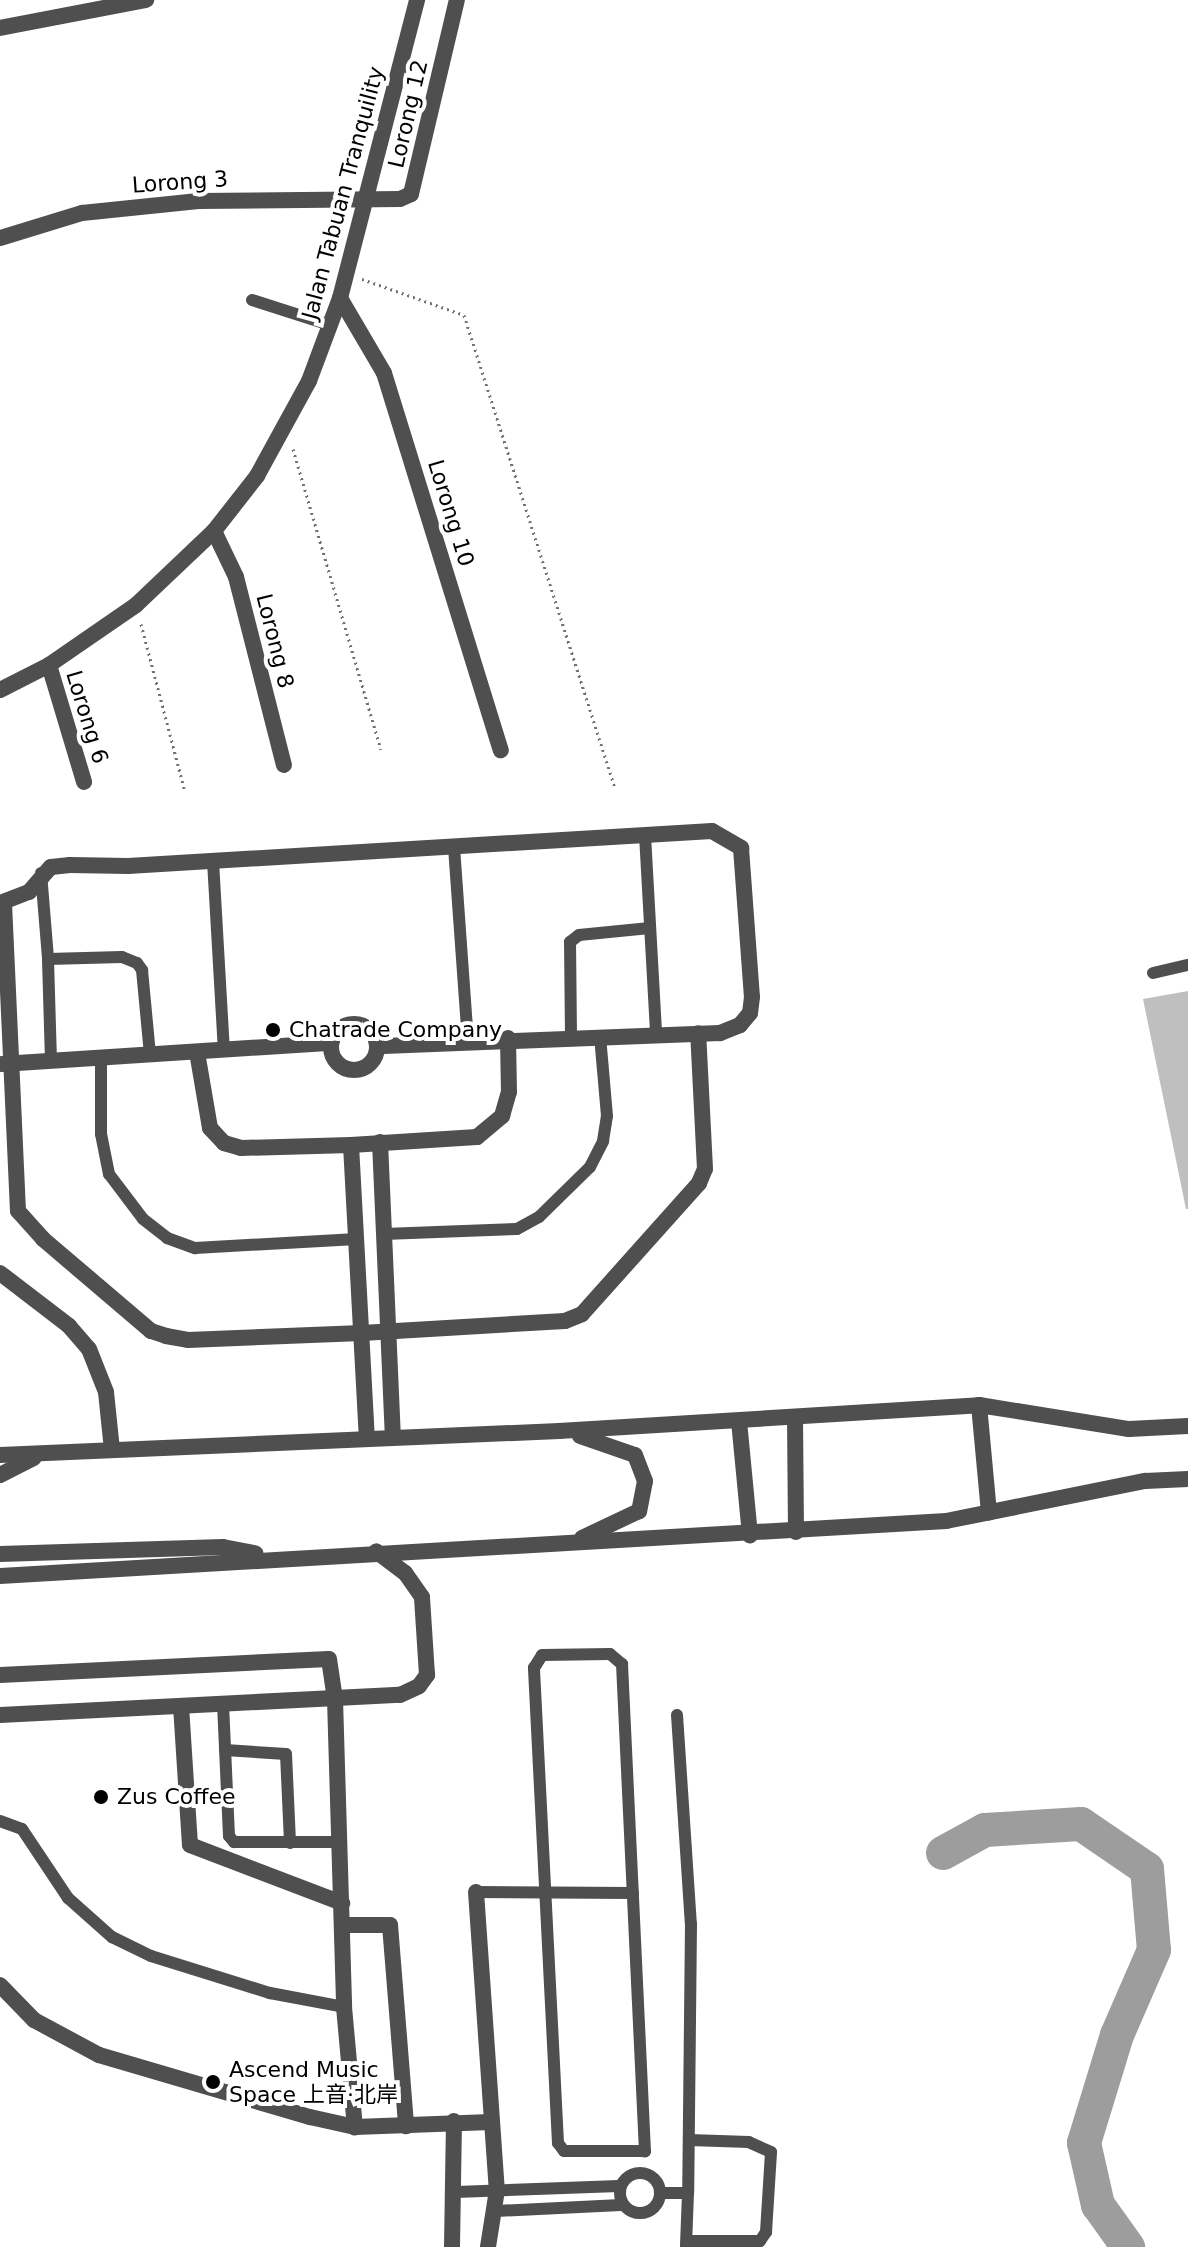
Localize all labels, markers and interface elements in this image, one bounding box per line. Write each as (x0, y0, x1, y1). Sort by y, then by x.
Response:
street label: Lorong 12 (383, 57, 433, 171)
street label: Jalan Tabuan Tranquility (297, 64, 389, 322)
street label: Lorong 3 (131, 165, 229, 199)
street label: Lorong 10 (422, 456, 480, 570)
street label: Lorong 8 (251, 591, 299, 691)
street label: Lorong 6 (60, 667, 114, 767)
place label: Chatrade Company (289, 1017, 502, 1043)
marker: Chatrade Company (264, 1021, 282, 1039)
place label: Zus Coffee (117, 1784, 236, 1810)
marker: Zus Coffee (92, 1788, 110, 1806)
place label: Ascend Music Space 上音·北岸 (229, 2056, 398, 2108)
marker: Ascend Music Space 上音·北岸 (204, 2073, 222, 2091)

